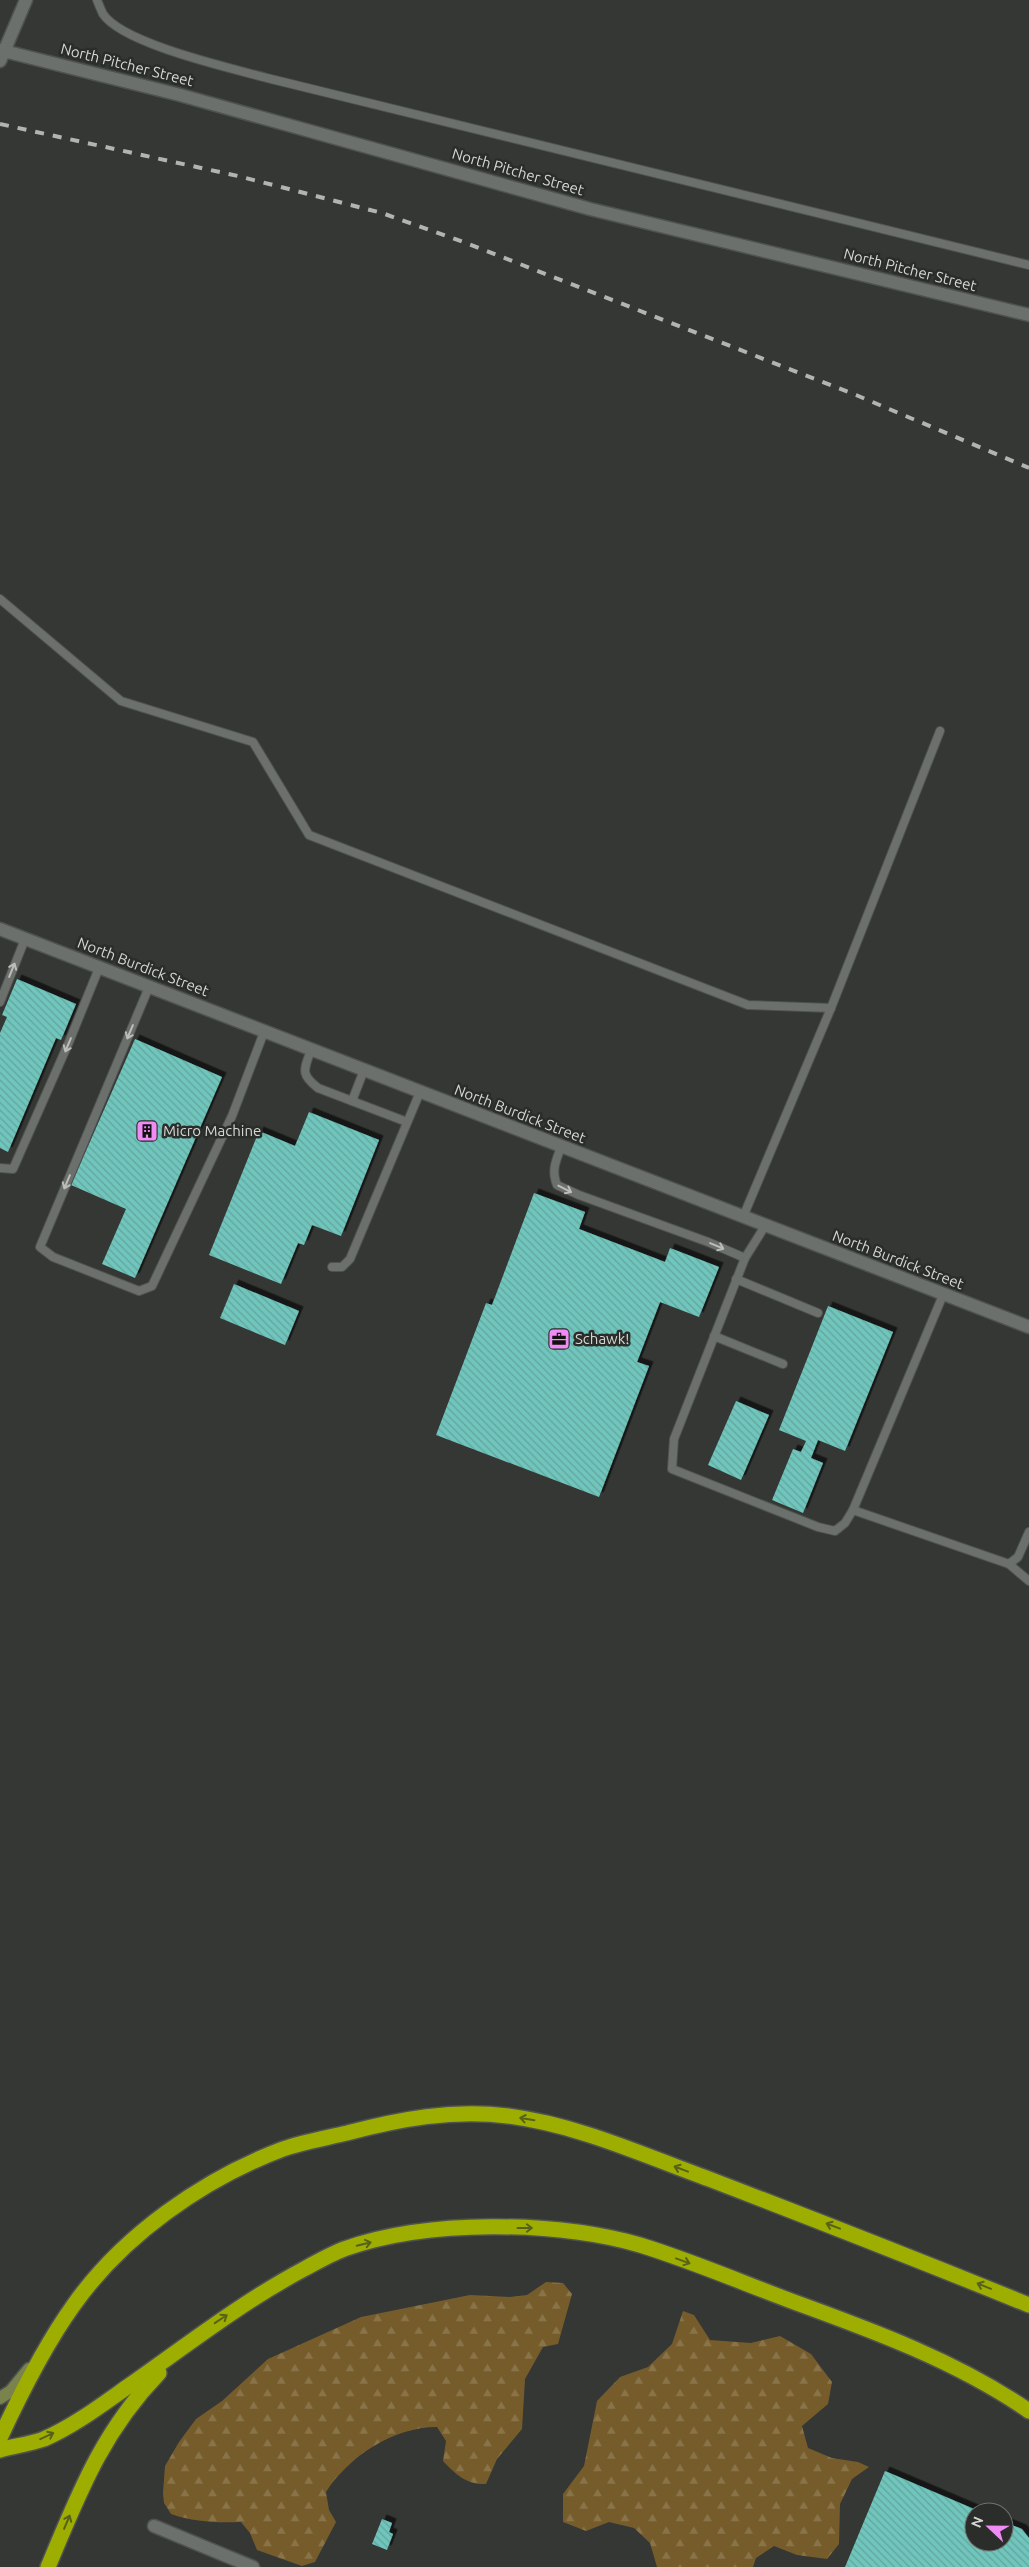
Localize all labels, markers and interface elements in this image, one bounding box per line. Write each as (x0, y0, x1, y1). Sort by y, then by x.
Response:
street label: North Pitcher Street (59, 40, 195, 89)
street label: North Pitcher Street (450, 145, 586, 199)
street label: North Pitcher Street (842, 245, 978, 294)
street label: North Burdick Street (75, 934, 211, 999)
one-way arrow (9, 963, 18, 978)
one-way arrow (125, 1024, 134, 1039)
one-way arrow (62, 1037, 72, 1052)
street label: North Burdick Street (452, 1081, 588, 1146)
building icon: Micro Machine (135, 1119, 159, 1143)
place label: Micro Machine (163, 1122, 261, 1139)
one-way arrow (62, 1174, 71, 1189)
one-way arrow (557, 1185, 572, 1194)
street label: North Burdick Street (830, 1227, 966, 1292)
one-way arrow (709, 1241, 724, 1251)
office icon: Schawk! (547, 1327, 571, 1351)
place label: Schawk! (575, 1330, 629, 1347)
one-way arrow (519, 2113, 535, 2123)
one-way arrow (674, 2164, 689, 2173)
one-way arrow (826, 2221, 841, 2230)
one-way arrow (516, 2223, 533, 2233)
one-way arrow (356, 2239, 372, 2249)
one-way arrow (675, 2257, 691, 2266)
one-way arrow (977, 2281, 992, 2291)
one-way arrow (214, 2314, 228, 2325)
one-way arrow (39, 2431, 54, 2441)
north arrow (964, 2502, 1014, 2552)
text: N (968, 2514, 986, 2530)
one-way arrow (63, 2515, 73, 2530)

